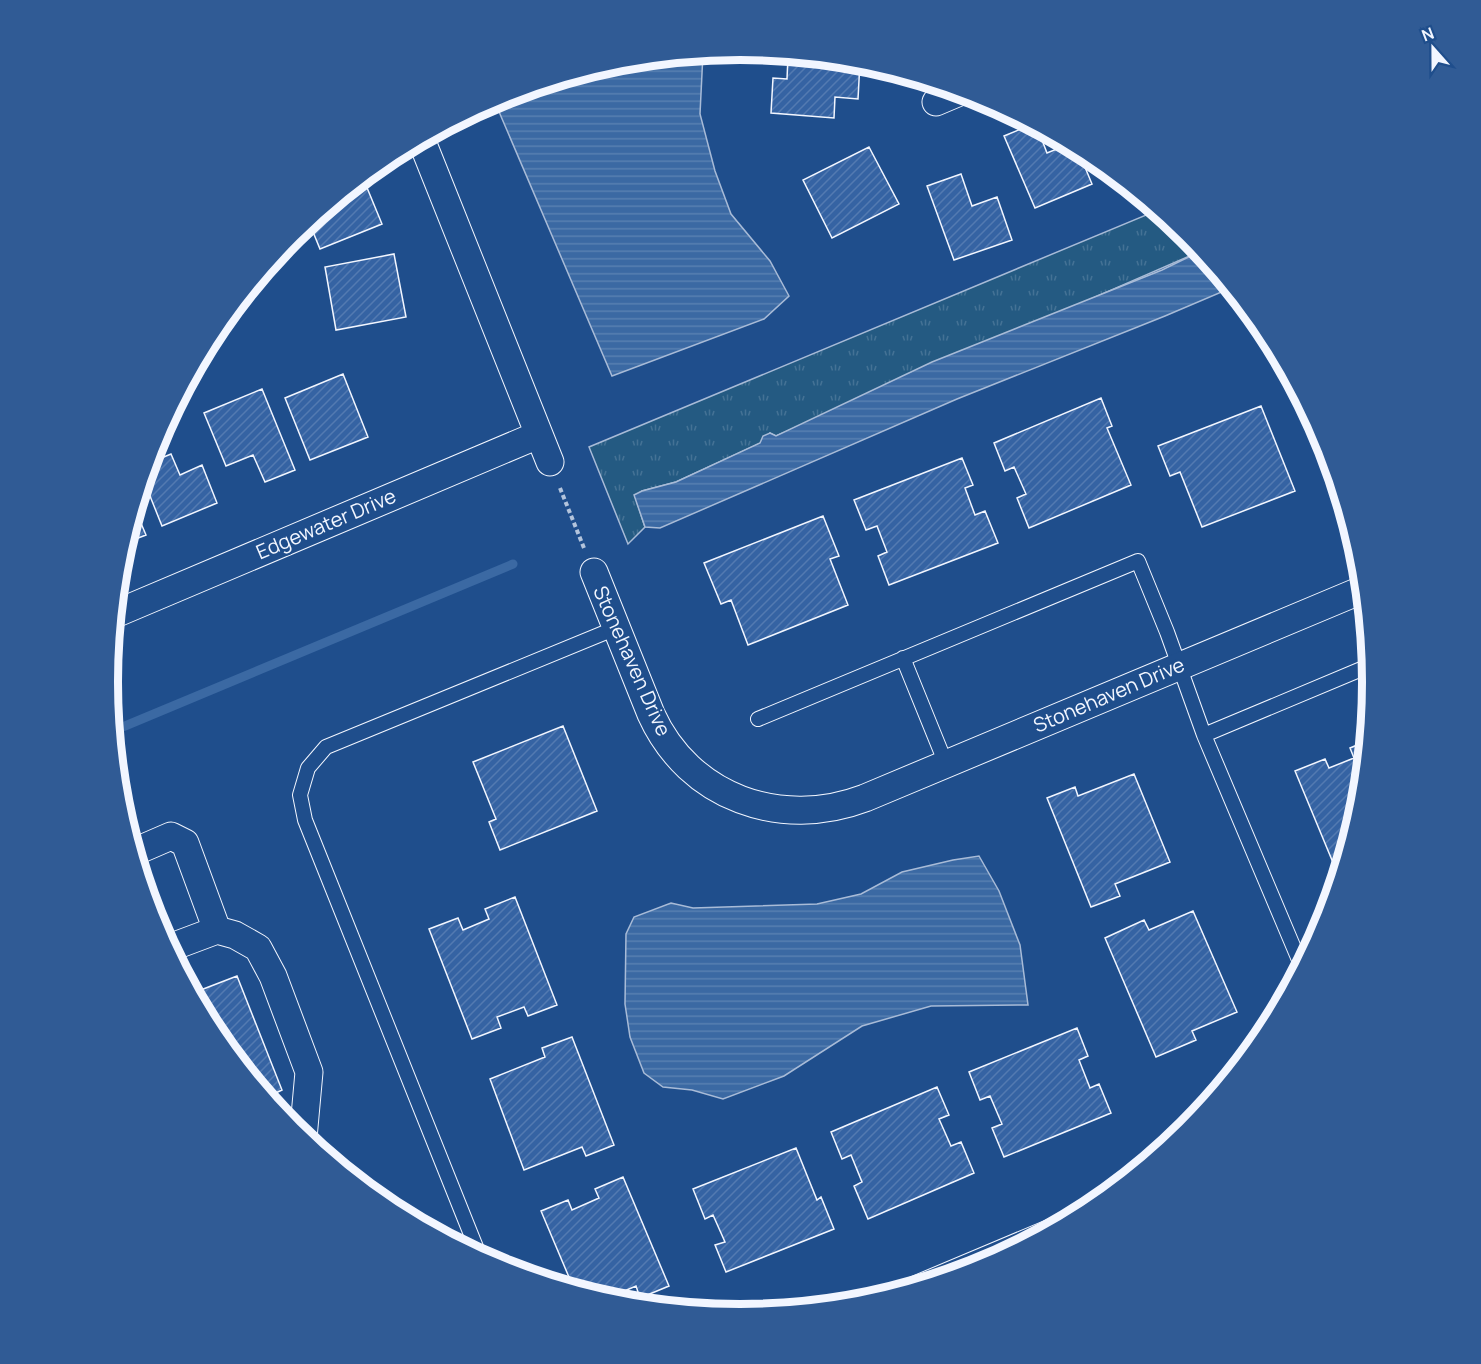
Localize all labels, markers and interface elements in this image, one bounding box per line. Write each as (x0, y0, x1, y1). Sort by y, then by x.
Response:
north arrow (1403, 18, 1463, 78)
text: N (1418, 22, 1437, 46)
street label: Edgewater Drive (252, 482, 400, 565)
street label: Stonehaven Drive (587, 581, 678, 740)
street label: Stonehaven Drive (1029, 651, 1188, 739)

